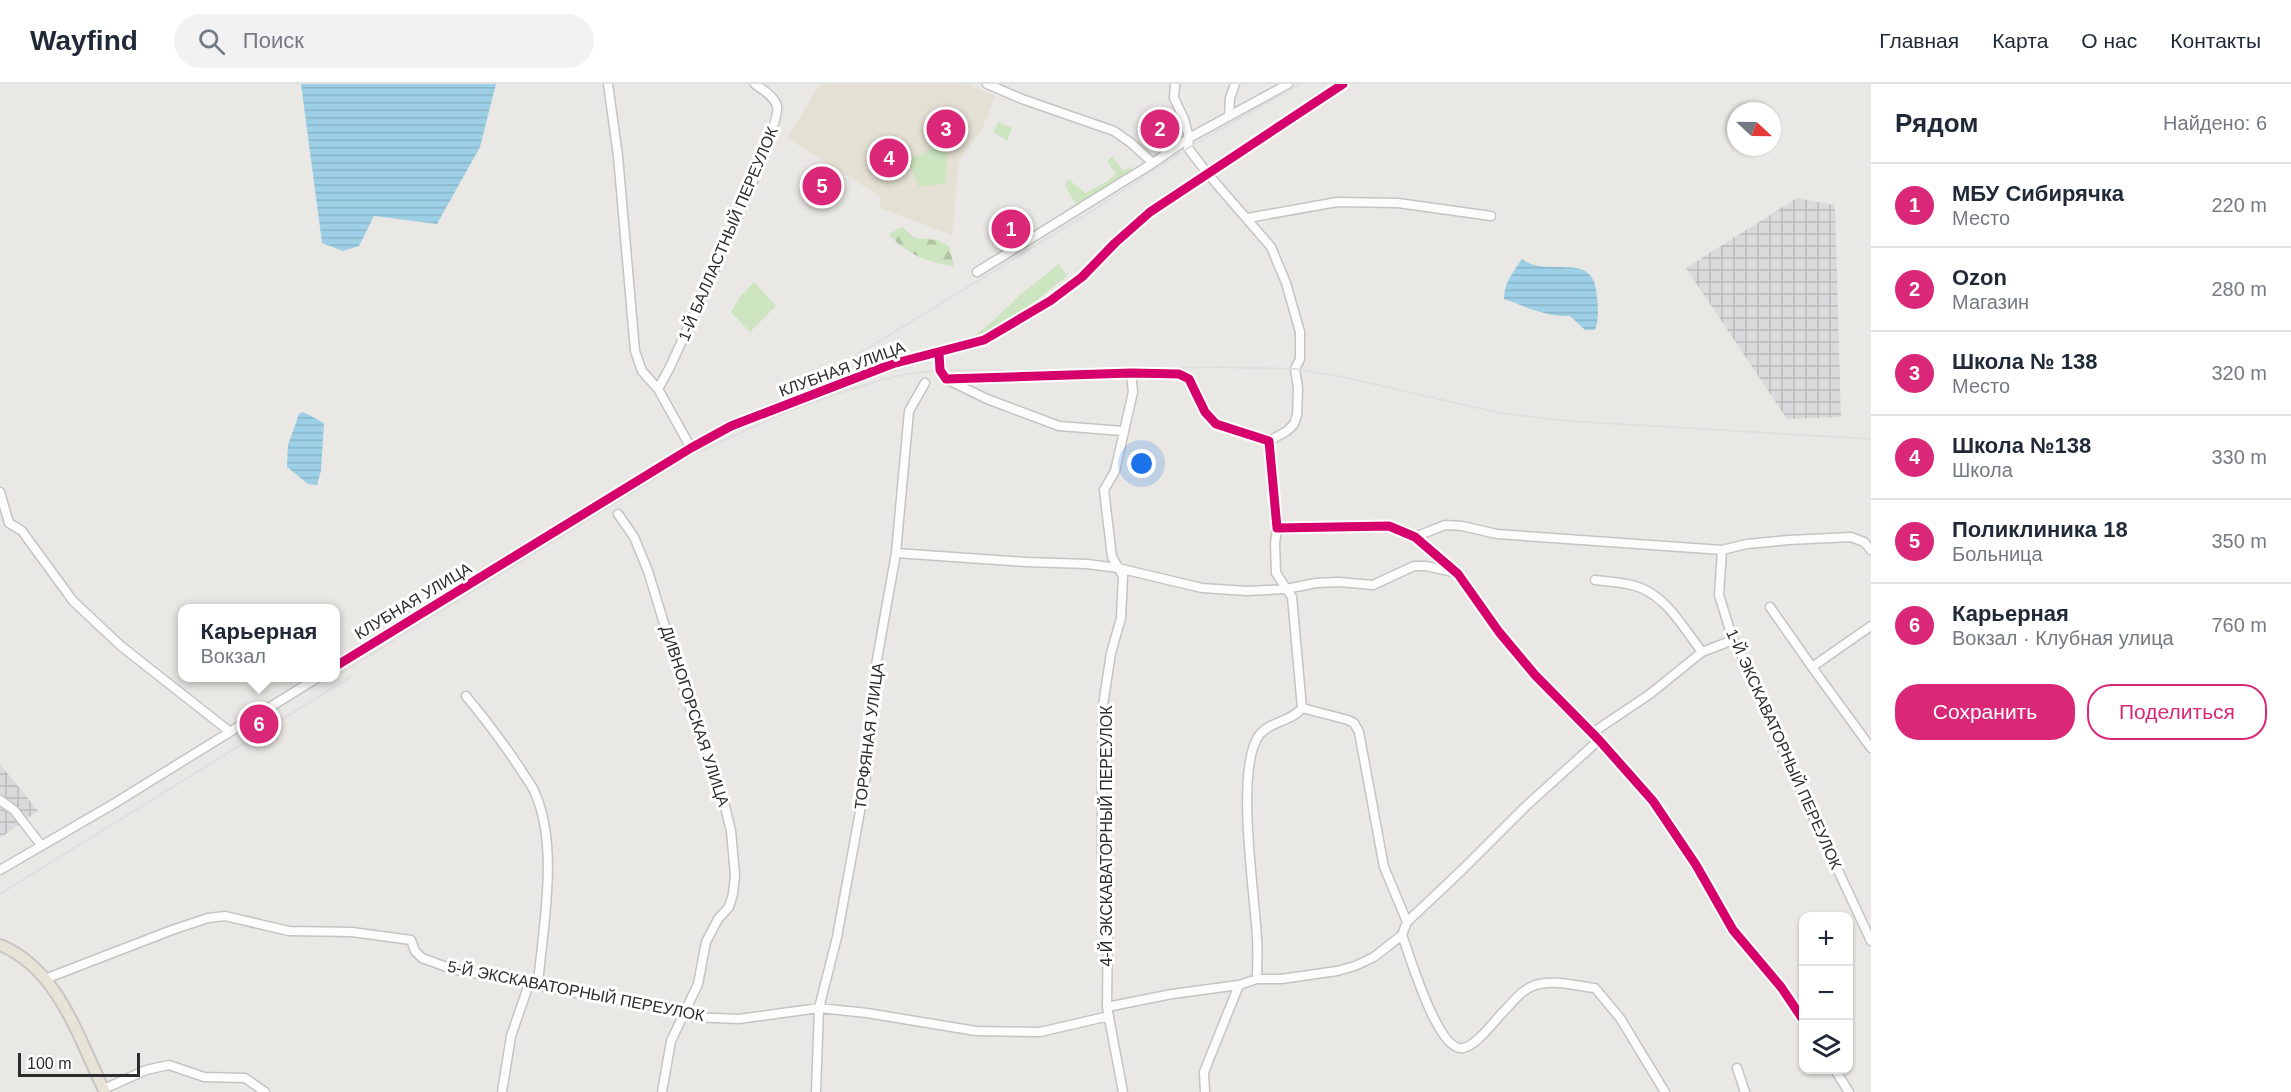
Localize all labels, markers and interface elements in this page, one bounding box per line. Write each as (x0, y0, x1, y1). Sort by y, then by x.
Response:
search box (174, 14, 594, 68)
text: Wayfind (30, 25, 138, 56)
icon: search (195, 25, 228, 58)
text: Поиск (243, 28, 304, 53)
text: Главная (1879, 29, 1959, 52)
text: Карта (1992, 29, 2048, 52)
text: О нас (2081, 29, 2137, 52)
text: Контакты (2170, 29, 2261, 52)
north arrow (1727, 102, 1781, 156)
pin: 3 (926, 106, 966, 152)
pin: 2 (1140, 106, 1180, 152)
text: Рядом (1895, 108, 1978, 138)
text: Найдено: 6 (2163, 112, 2267, 134)
street label: 1-Й БАЛЛАСТНЫЙ ПЕРЕУЛОК (674, 124, 781, 343)
pin: 4 (870, 136, 908, 181)
pin: 5 (802, 164, 842, 208)
text: МБУ Сибирячка (1952, 181, 2124, 206)
text: 1 (1909, 194, 1920, 216)
text: 220 m (2211, 194, 2267, 216)
pin: 1 (992, 206, 1030, 252)
text: Место (1952, 207, 2010, 229)
text: Ozon (1952, 265, 2007, 290)
text: 2 (1909, 278, 1920, 300)
text: 280 m (2211, 278, 2267, 300)
text: Магазин (1952, 291, 2029, 313)
street label: КЛУБНАЯ УЛИЦА (777, 338, 908, 400)
text: Школа № 138 (1952, 349, 2097, 374)
text: 3 (1909, 362, 1920, 384)
text: 320 m (2211, 362, 2267, 384)
text: Место (1952, 375, 2010, 397)
text: Школа №138 (1952, 433, 2091, 458)
text: 4 (1909, 446, 1920, 468)
text: 330 m (2211, 446, 2267, 468)
your location (1127, 449, 1156, 478)
text: Школа (1952, 459, 2013, 481)
text: Поликлиника 18 (1952, 517, 2128, 542)
text: 5 (1909, 530, 1920, 552)
text: 350 m (2211, 530, 2267, 552)
text: Больница (1952, 543, 2043, 565)
street label: КЛУБНАЯ УЛИЦА (352, 559, 475, 642)
text: Карьерная (1952, 601, 2069, 626)
popup (178, 604, 340, 682)
text: 6 (1909, 614, 1920, 636)
text: 760 m (2211, 614, 2267, 636)
text: Карьерная (201, 619, 317, 644)
street label: ДИВНОГОРСКАЯ УЛИЦА (658, 623, 732, 809)
street label: 1-Й ЭКСКАВАТОРНЫЙ ПЕРЕУЛОК (1723, 626, 1846, 872)
text: Вокзал · Клубная улица (1952, 627, 2174, 649)
text: Вокзал (201, 645, 266, 667)
street label: ТОРФЯНАЯ УЛИЦА (852, 661, 886, 810)
button: Сохранить (1895, 684, 2075, 740)
button: Поделиться (2087, 684, 2267, 740)
pin: 6 (240, 702, 278, 746)
street label: 4-Й ЭКСКАВАТОРНЫЙ ПЕРЕУЛОК (1097, 705, 1115, 967)
map controls (1799, 912, 1853, 1074)
button: + (1799, 912, 1853, 966)
street label: 5-Й ЭКСКАВАТОРНЫЙ ПЕРЕУЛОК (446, 957, 707, 1024)
button: − (1799, 966, 1853, 1020)
button: layers (1799, 1020, 1853, 1074)
scale bar (18, 1050, 140, 1078)
text: 100 m (27, 1055, 71, 1072)

